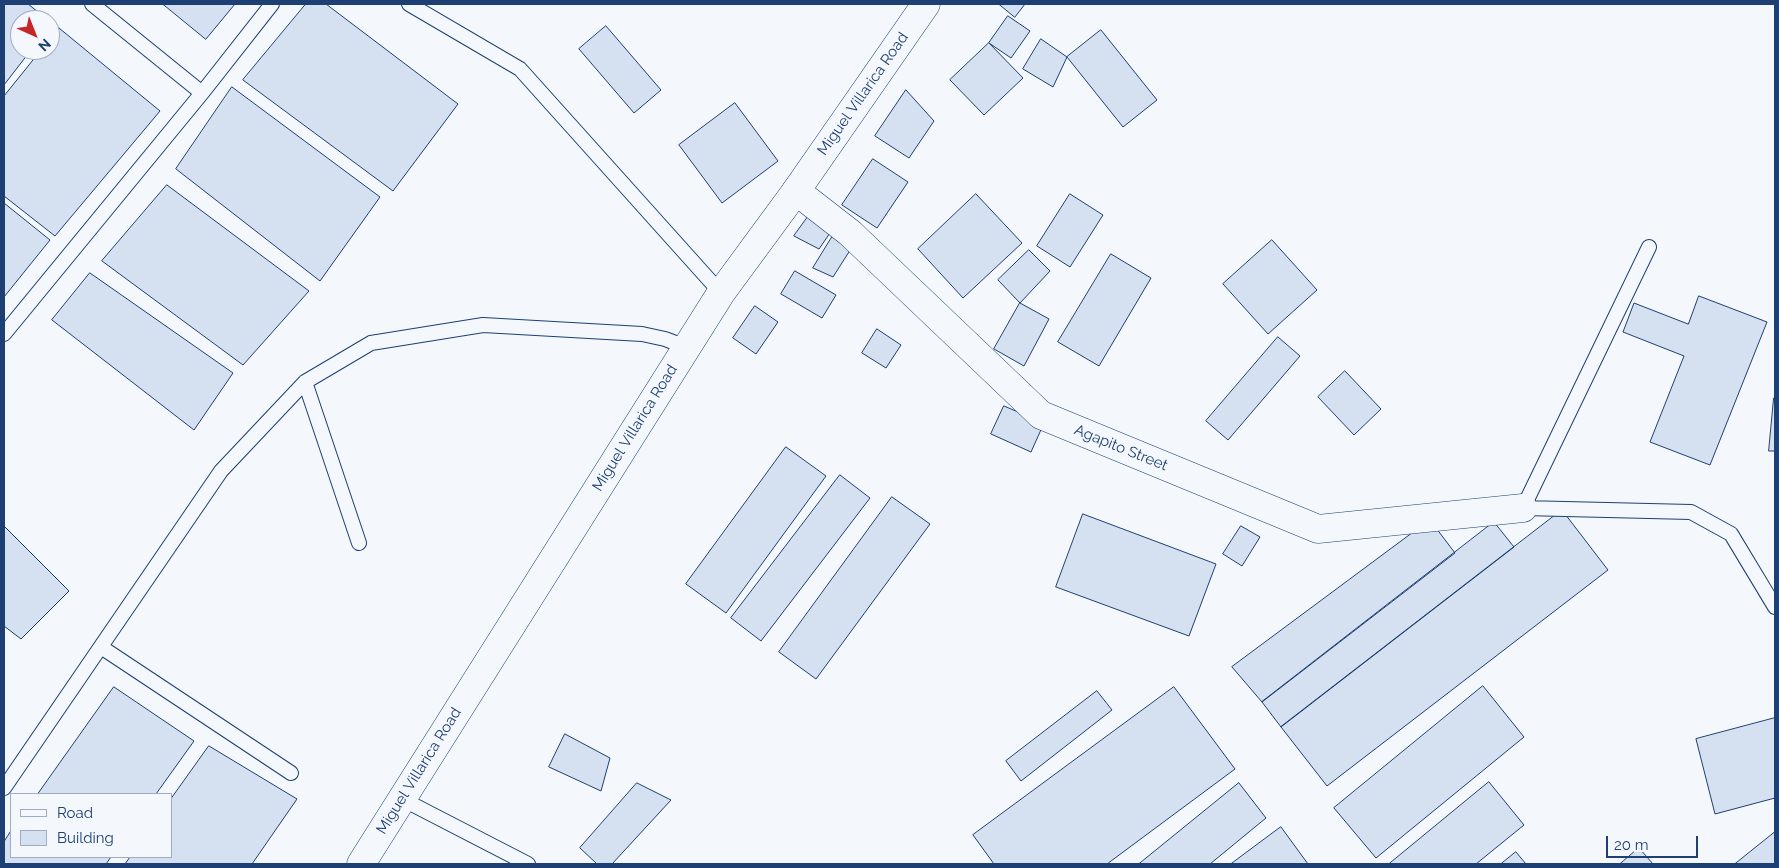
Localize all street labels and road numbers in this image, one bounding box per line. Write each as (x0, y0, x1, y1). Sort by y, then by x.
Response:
street label: Miguel Villarica Road (814, 29, 912, 159)
street label: Miguel Villarica Road (589, 361, 681, 495)
street label: Agapito Street (1072, 421, 1170, 475)
street label: Miguel Villarica Road (373, 704, 465, 838)

